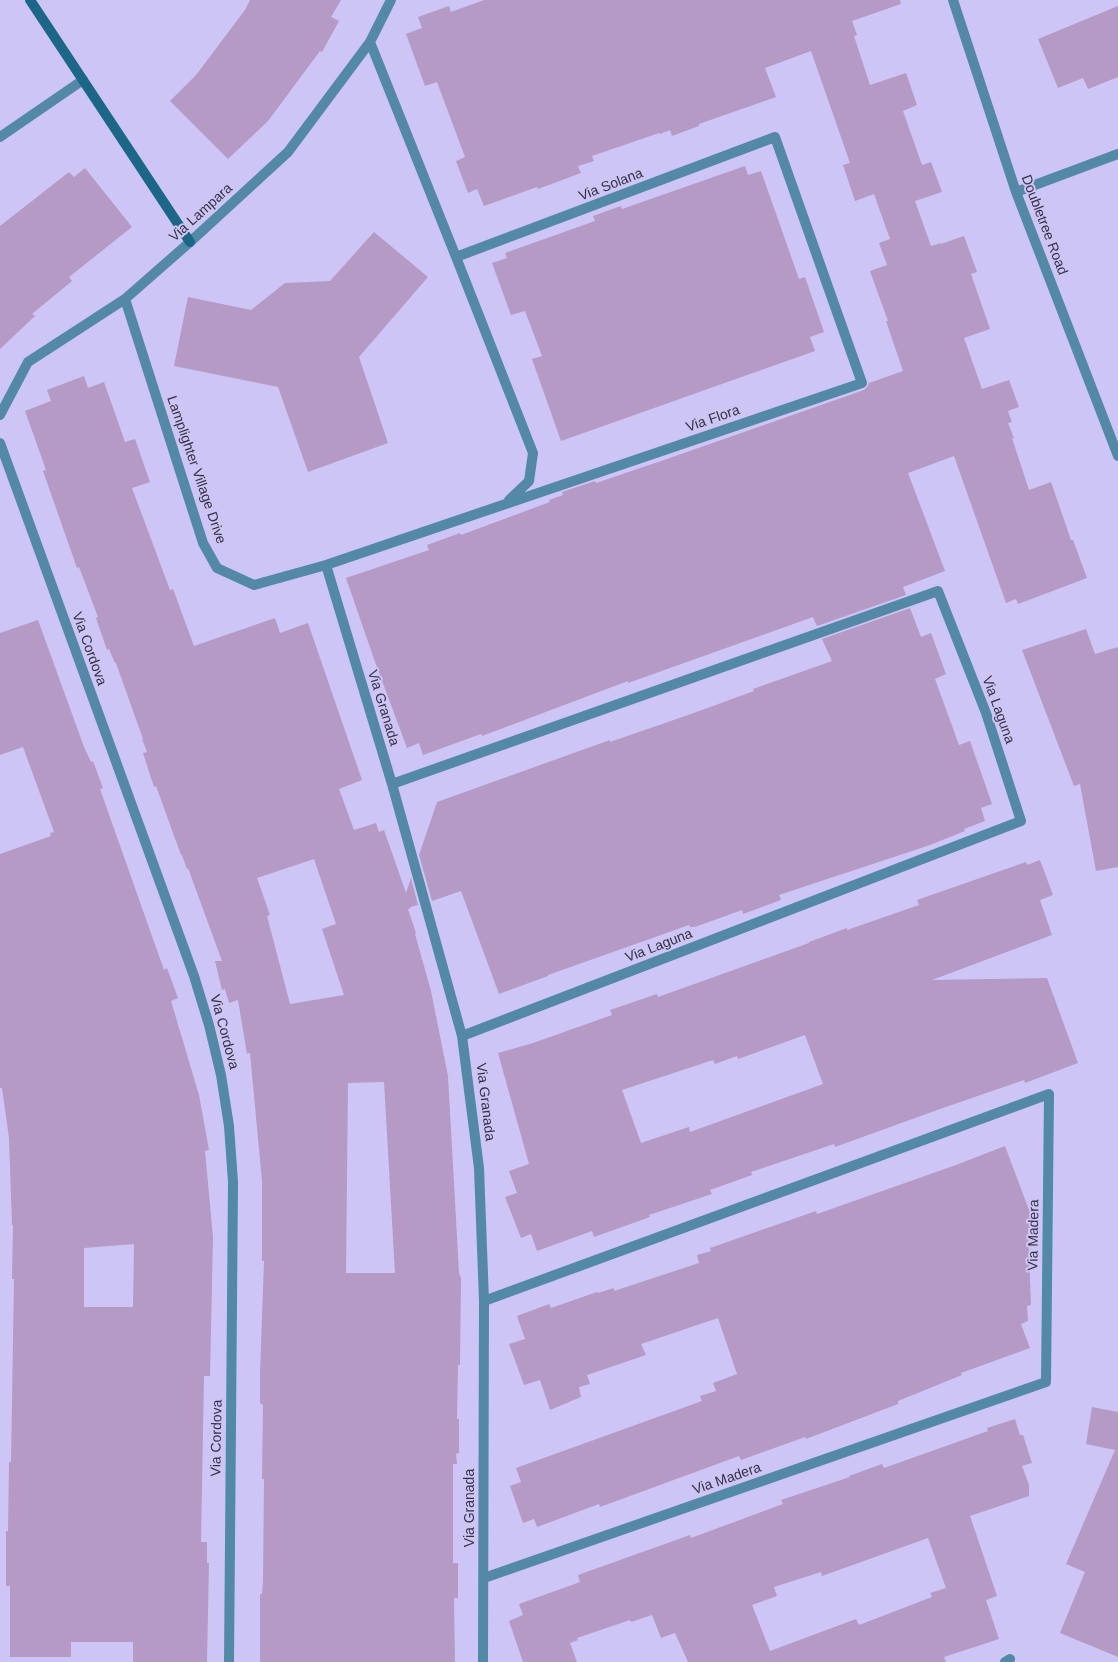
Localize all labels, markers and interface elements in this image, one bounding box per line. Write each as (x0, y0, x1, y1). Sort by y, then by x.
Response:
street label: Via Solana (576, 165, 646, 205)
street label: Doubletree Road (1017, 173, 1071, 277)
street label: Via Lampara (166, 180, 236, 246)
street label: Lamplighter Village Drive (163, 394, 229, 546)
street label: Via Flora (684, 402, 742, 436)
street label: Via Cordova (68, 610, 110, 688)
street label: Via Granada (364, 668, 402, 748)
street label: Via Laguna (978, 674, 1018, 746)
street label: Via Laguna (623, 926, 695, 966)
street label: Via Cordova (206, 993, 242, 1071)
street label: Via Granada (472, 1062, 498, 1142)
street label: Via Madera (1025, 1199, 1043, 1271)
street label: Via Cordova (208, 1399, 226, 1477)
street label: Via Madera (691, 1459, 763, 1499)
street label: Via Granada (462, 1469, 478, 1547)

